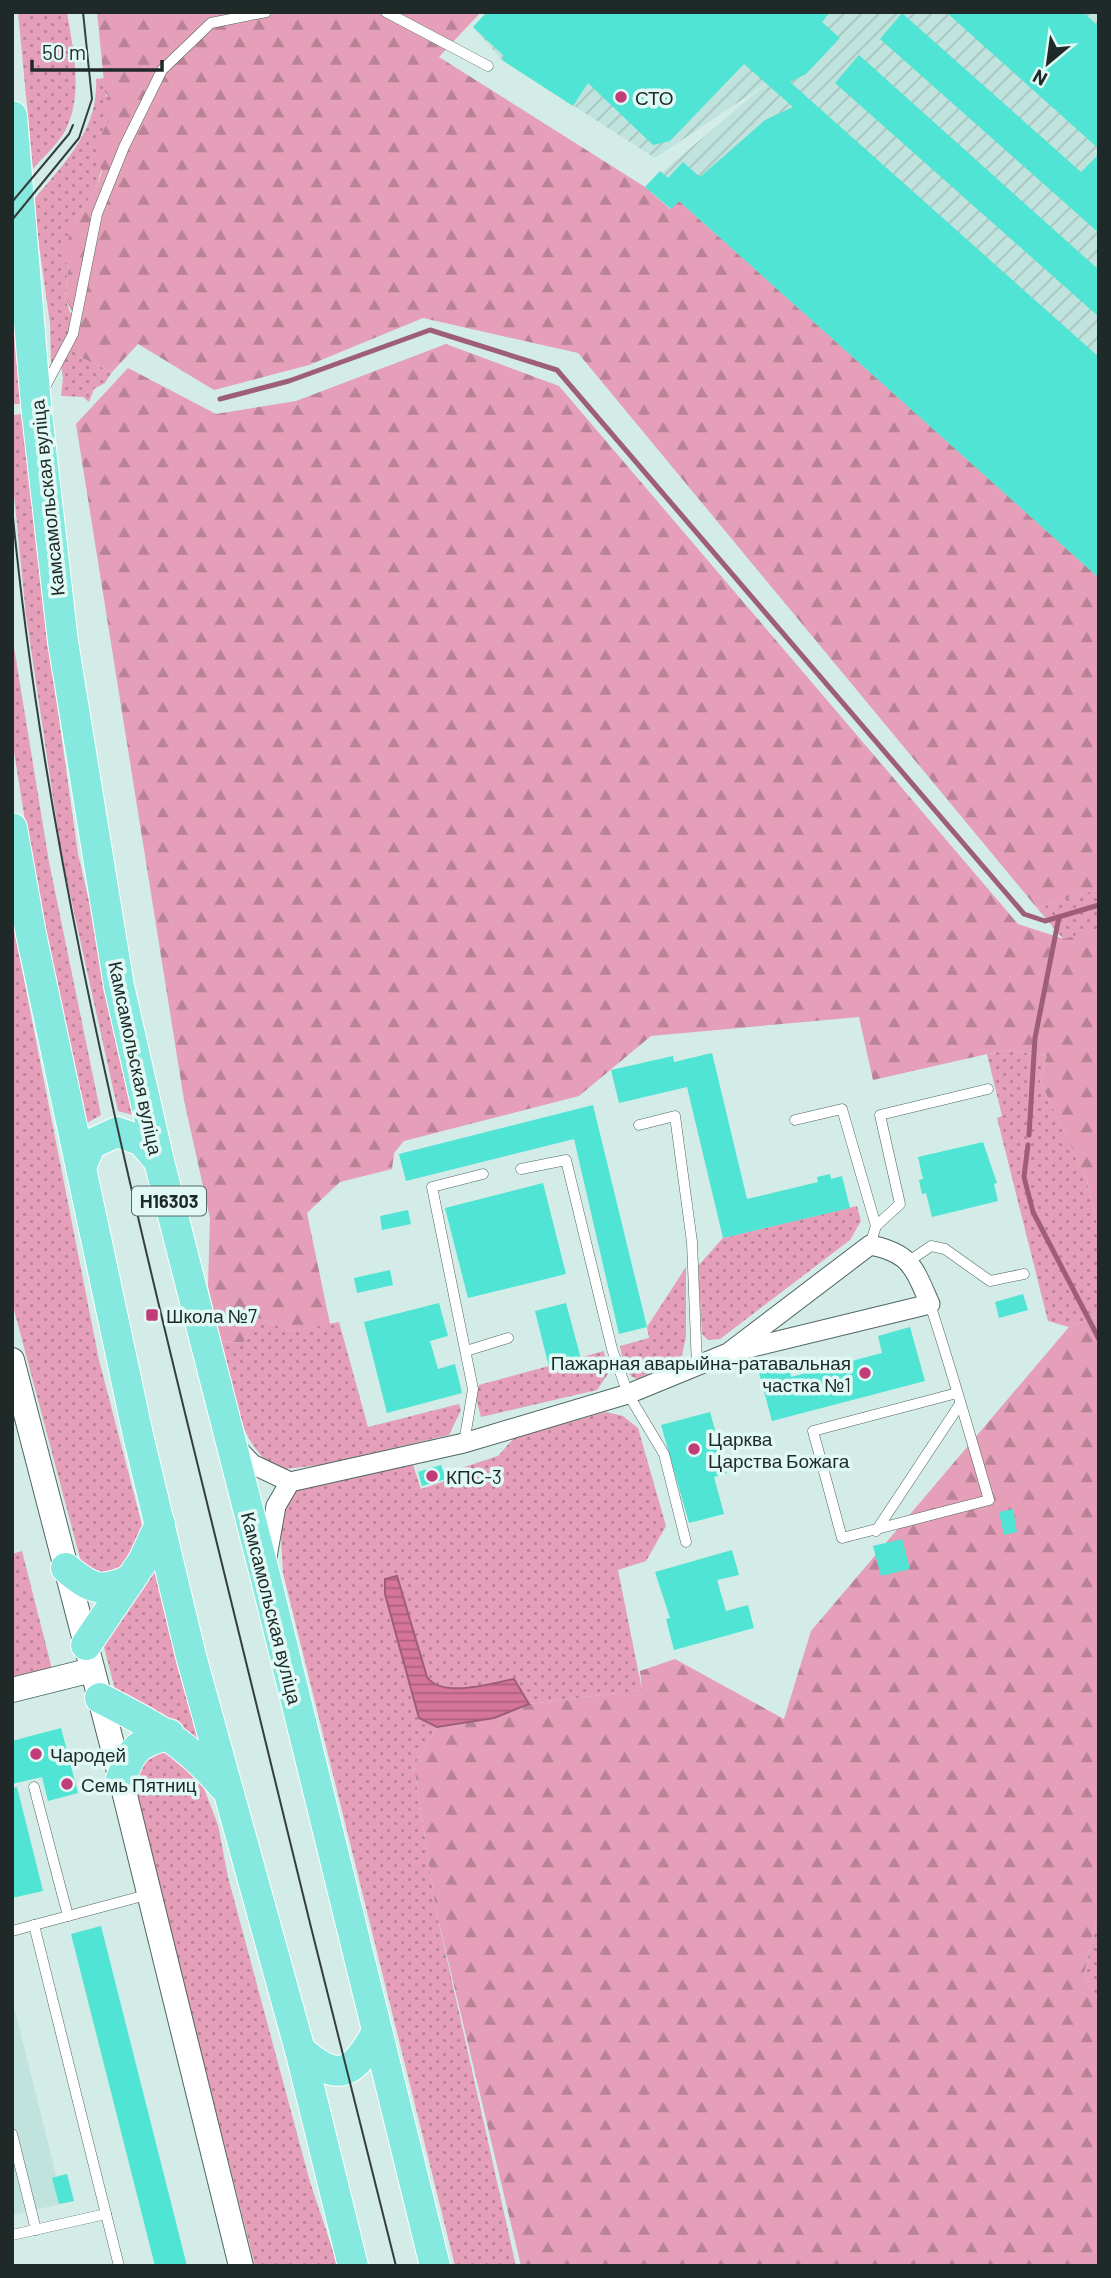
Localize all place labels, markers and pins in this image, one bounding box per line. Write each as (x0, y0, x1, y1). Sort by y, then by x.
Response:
place label: СТО (635, 86, 674, 109)
marker: СТО (613, 89, 629, 105)
place label: Школа №7 (166, 1304, 257, 1327)
marker: Школа №7 (144, 1307, 160, 1323)
place label: Пажарная аварыйна-ратавальная частка №1 (551, 1351, 851, 1396)
marker: Пажарная аварыйна-ратавальная частка №1 (857, 1365, 873, 1381)
place label: Царква Царства Божага (708, 1427, 850, 1472)
marker: Царква Царства Божага (686, 1441, 702, 1457)
place label: КПС-3 (446, 1465, 502, 1488)
marker: КПС-3 (424, 1468, 440, 1484)
place label: Чародей (50, 1743, 126, 1766)
marker: Чародей (28, 1746, 44, 1762)
place label: Семь Пятниц (81, 1773, 197, 1796)
marker: Семь Пятниц (59, 1776, 75, 1792)

